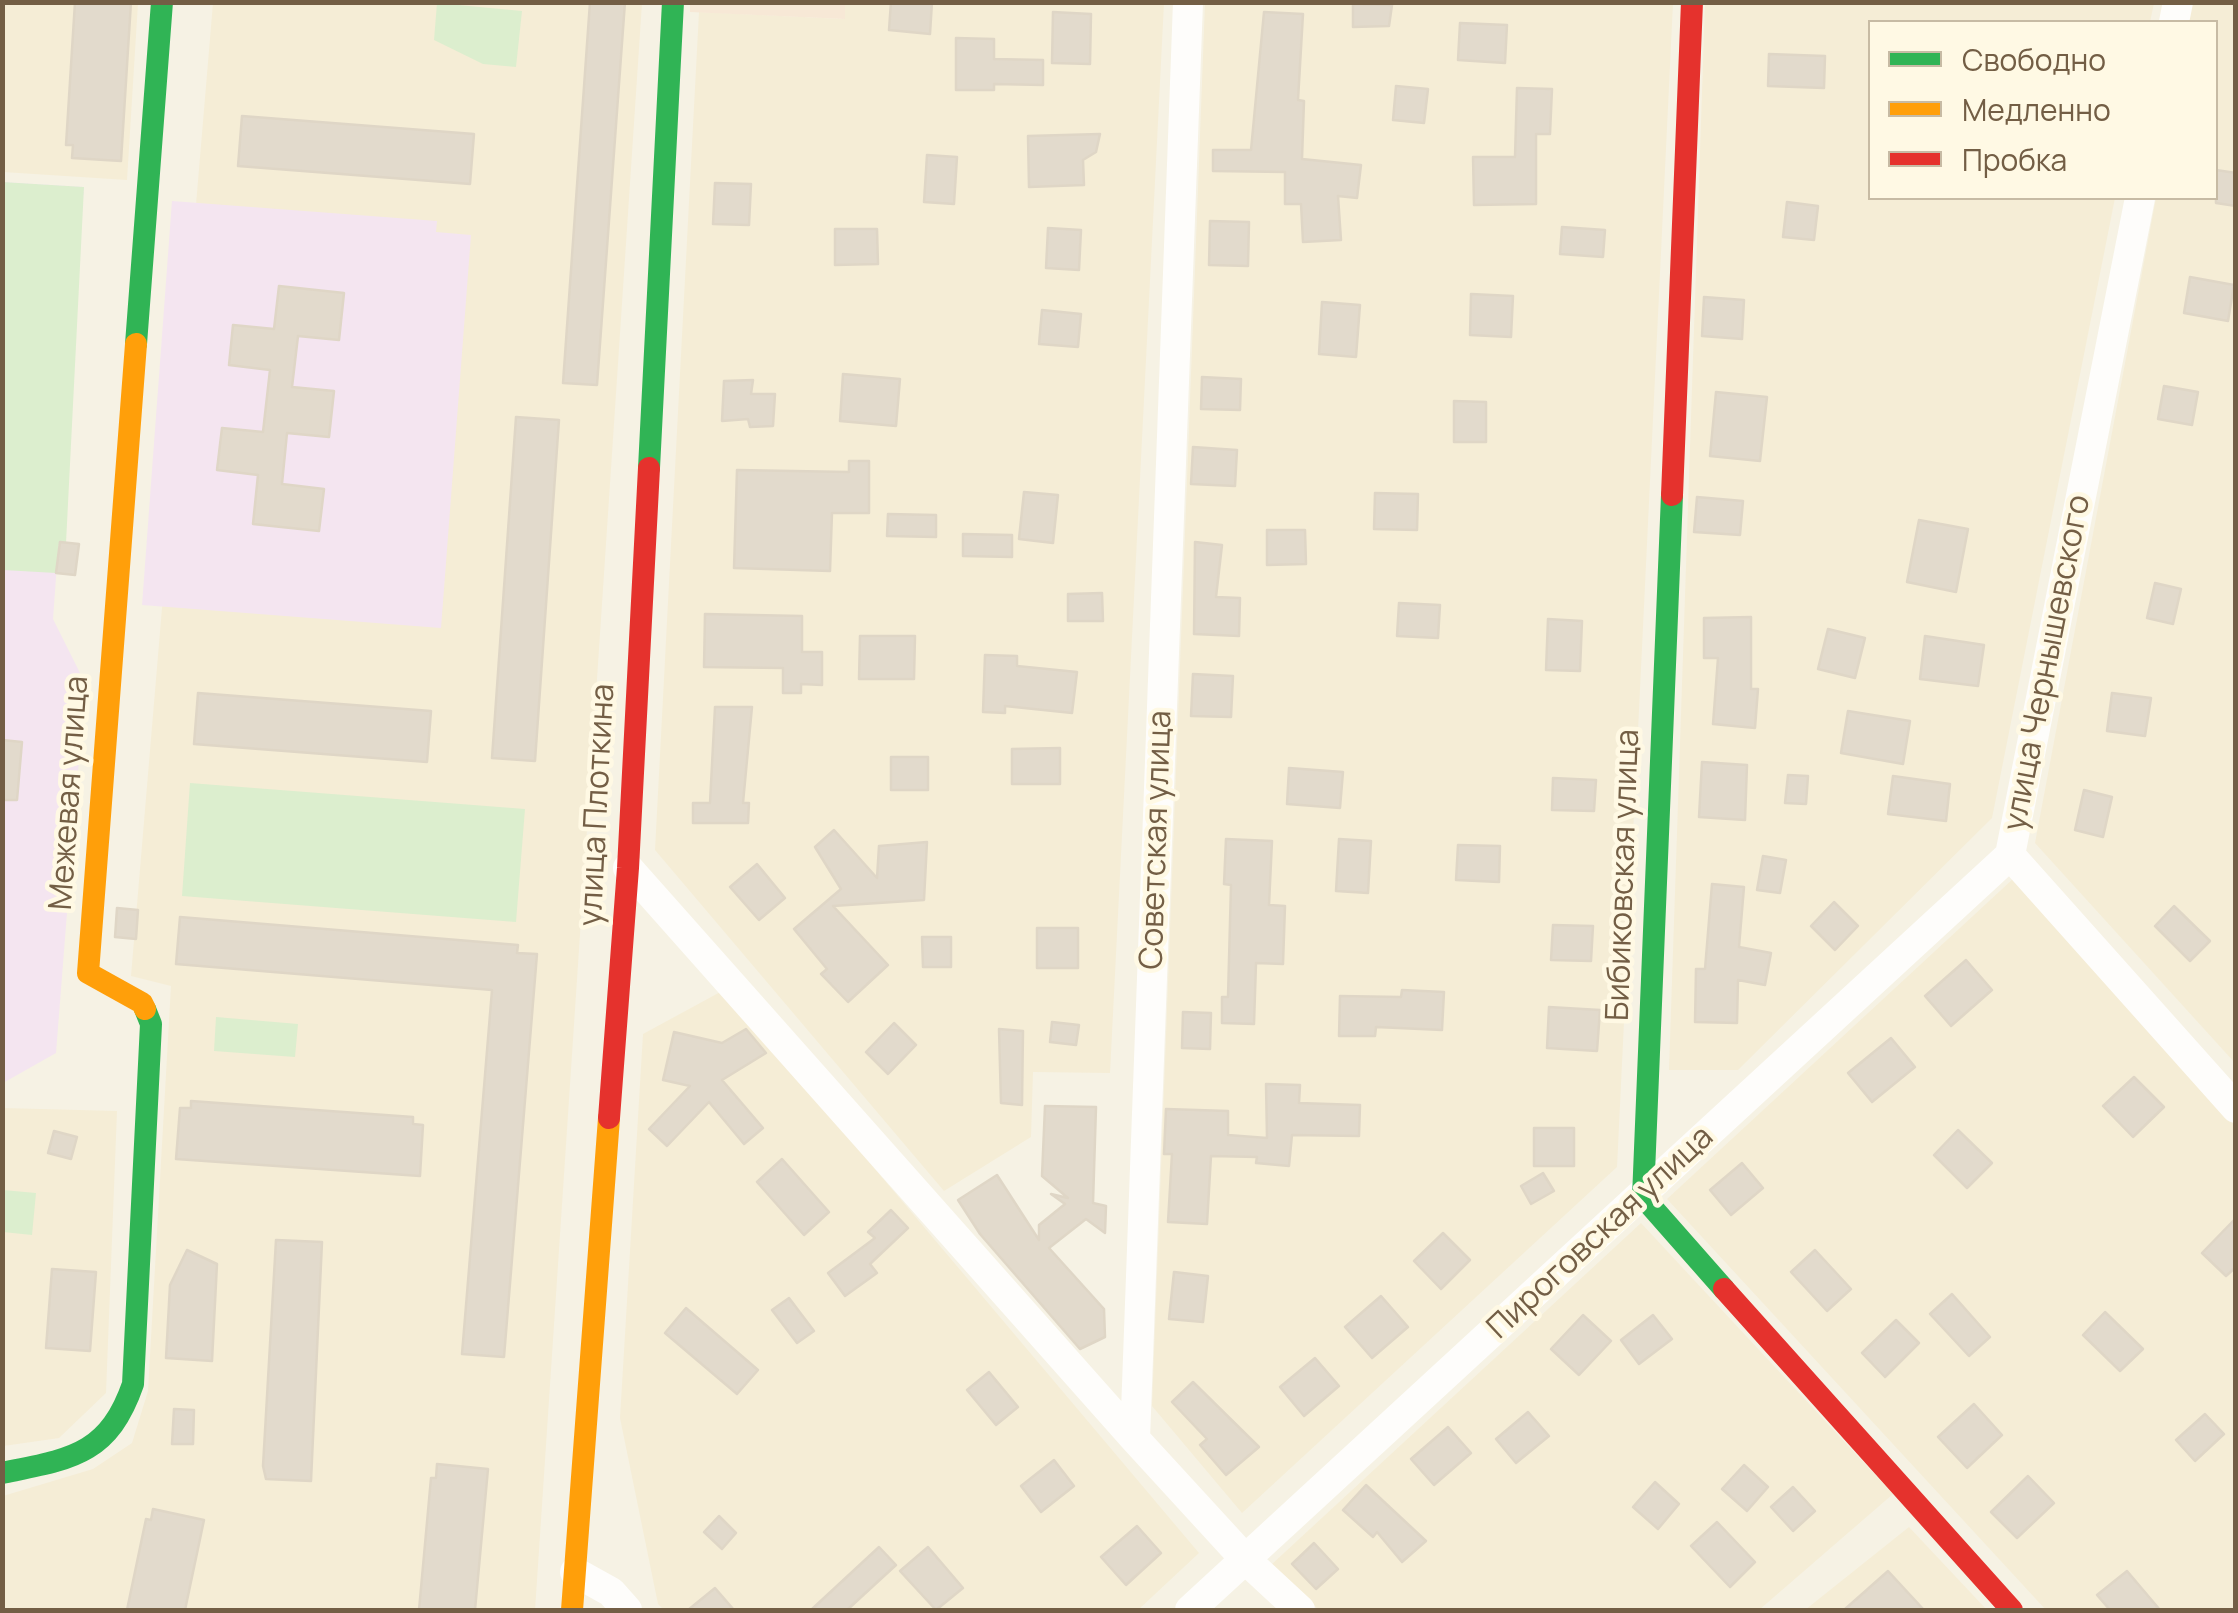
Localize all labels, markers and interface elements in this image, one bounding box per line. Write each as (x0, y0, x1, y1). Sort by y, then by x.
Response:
legend (1868, 20, 2218, 200)
text: Свободно (1962, 39, 2106, 80)
text: Медленно (1962, 89, 2111, 130)
text: Пробка (1962, 139, 2067, 180)
street label: улица Чернышевского (1997, 492, 2099, 834)
street label: Межевая улица (43, 675, 97, 911)
street label: улица Плоткина (572, 683, 624, 927)
street label: Советская улица (1133, 710, 1181, 970)
street label: Бибиковская улица (1600, 728, 1648, 1022)
street label: Пироговская улица (1480, 1118, 1722, 1348)

